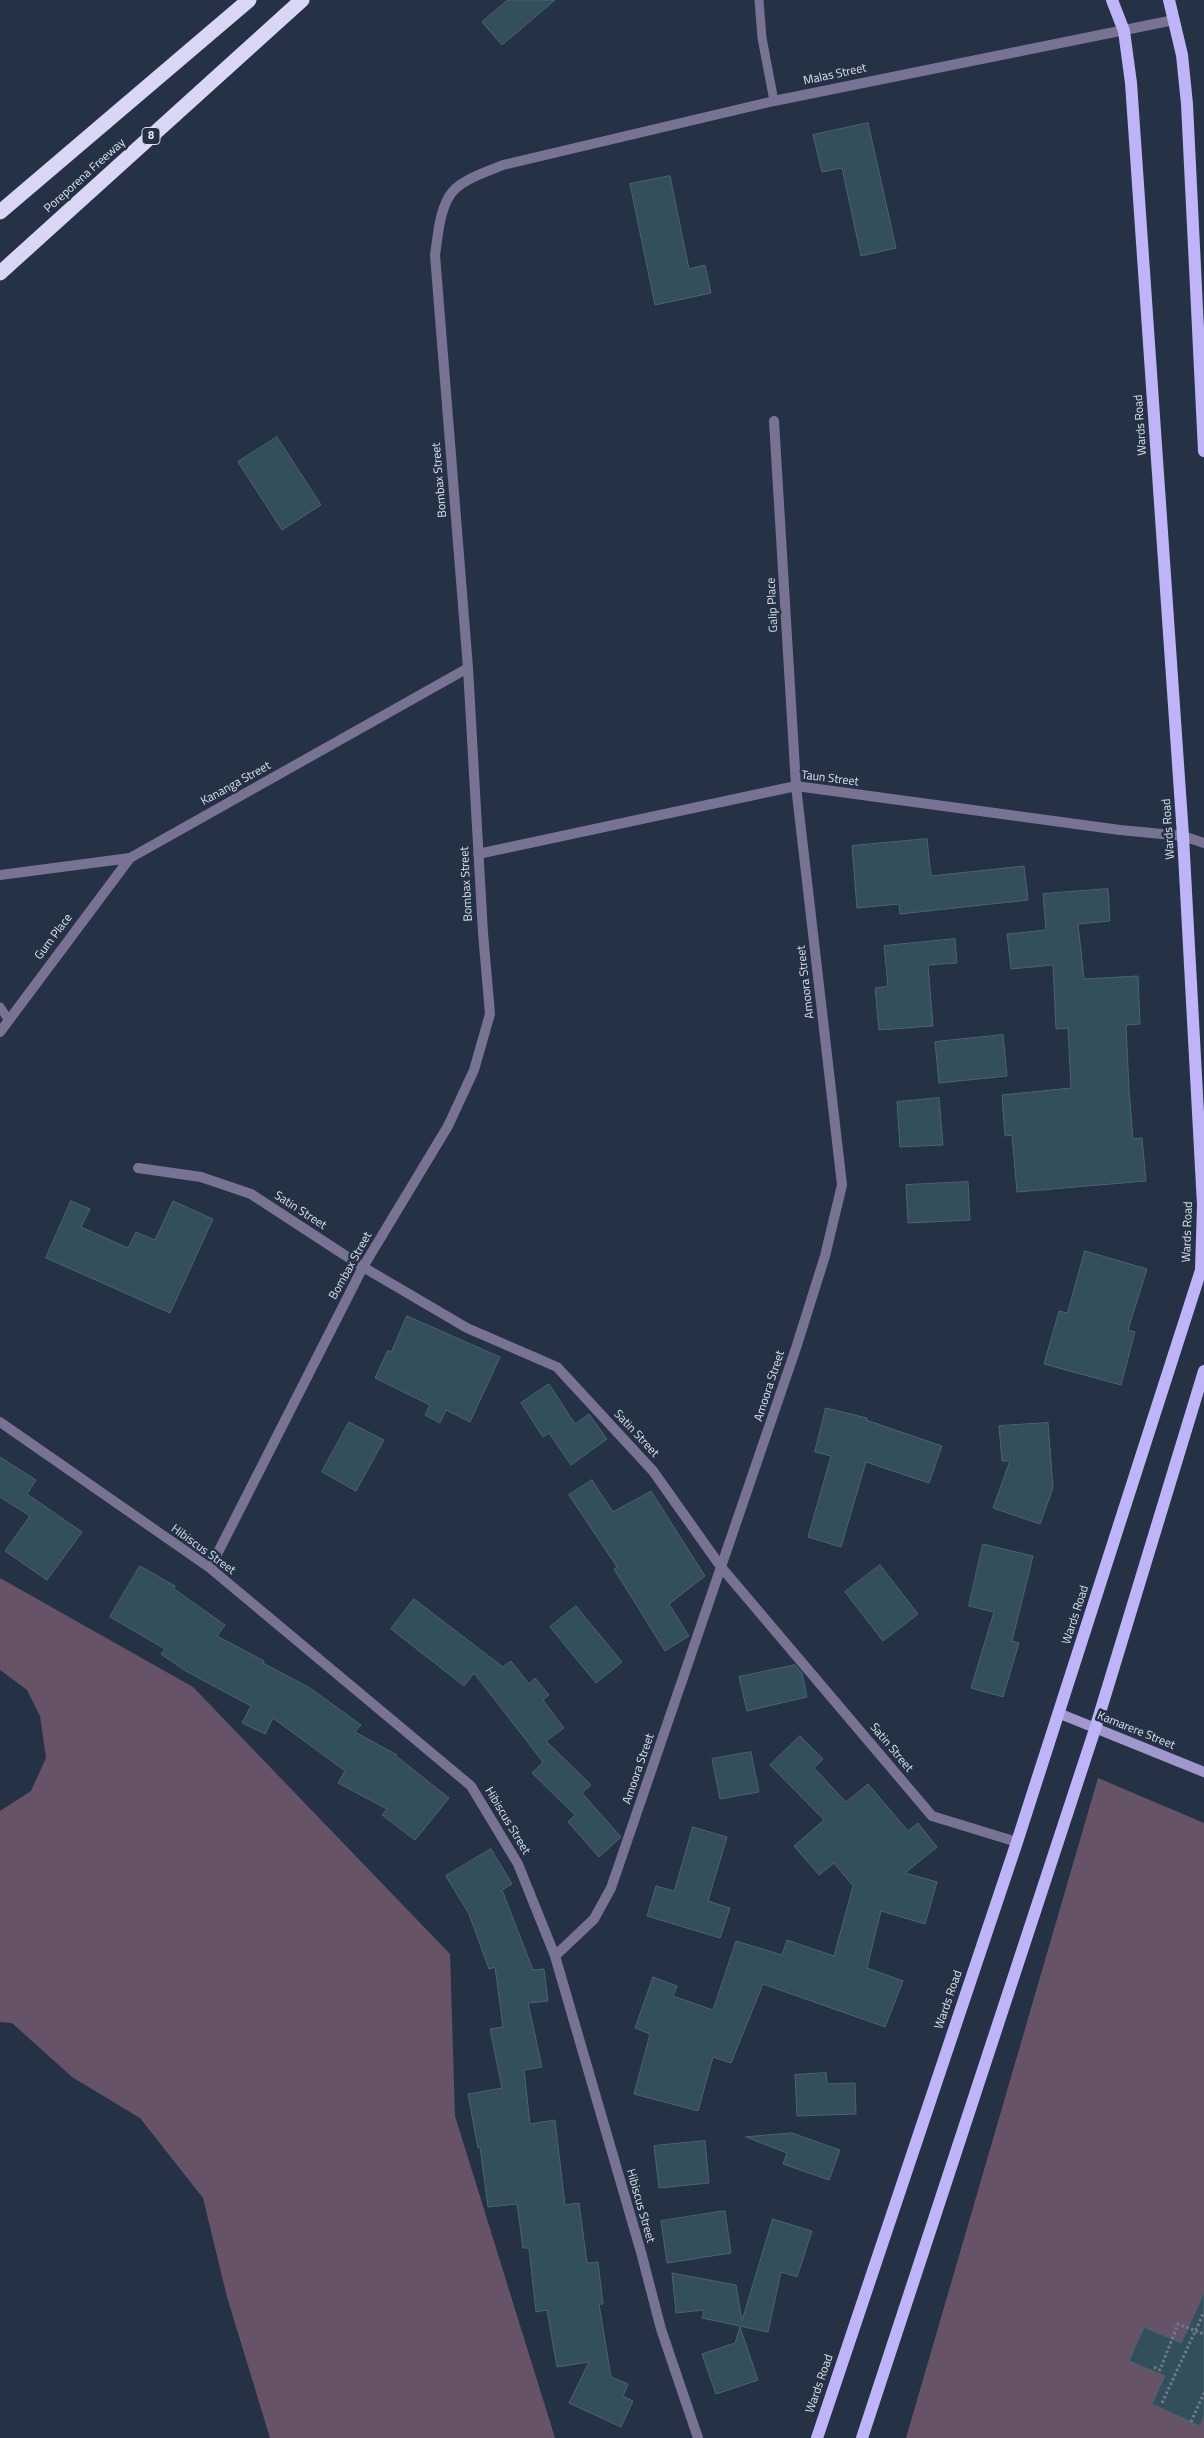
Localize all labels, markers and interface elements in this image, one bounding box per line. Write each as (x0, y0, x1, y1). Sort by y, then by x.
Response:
street label: Malas Street (802, 61, 868, 89)
road number: 8 (142, 128, 160, 144)
street label: Poreporena Freeway (41, 136, 129, 216)
street label: Wards Road (1132, 394, 1150, 456)
street label: Bombax Street (430, 442, 450, 518)
street label: Galip Place (764, 577, 782, 633)
street label: Kananga Street (199, 759, 273, 809)
street label: Taun Street (801, 768, 859, 790)
street label: Wards Road (1160, 798, 1178, 860)
street label: Bombax Street (458, 846, 476, 922)
street label: Gum Place (32, 911, 76, 963)
street label: Amoora Street (794, 945, 818, 1019)
street label: Satin Street (271, 1189, 329, 1233)
street label: Wards Road (1180, 1201, 1196, 1263)
street label: Bombax Street (327, 1230, 375, 1302)
street label: Amoora Street (752, 1349, 788, 1423)
street label: Satin Street (610, 1407, 662, 1461)
street label: Hibiscus Street (168, 1522, 238, 1578)
street label: Wards Road (1060, 1584, 1092, 1646)
street label: Kamarere Street (1095, 1709, 1177, 1753)
street label: Satin Street (866, 1721, 916, 1775)
street label: Amoora Street (620, 1732, 658, 1806)
street label: Hibiscus Street (481, 1785, 533, 1857)
street label: Wards Road (932, 1969, 966, 2031)
street label: Hibiscus Street (623, 2167, 657, 2245)
street label: Wards Road (803, 2353, 837, 2415)

